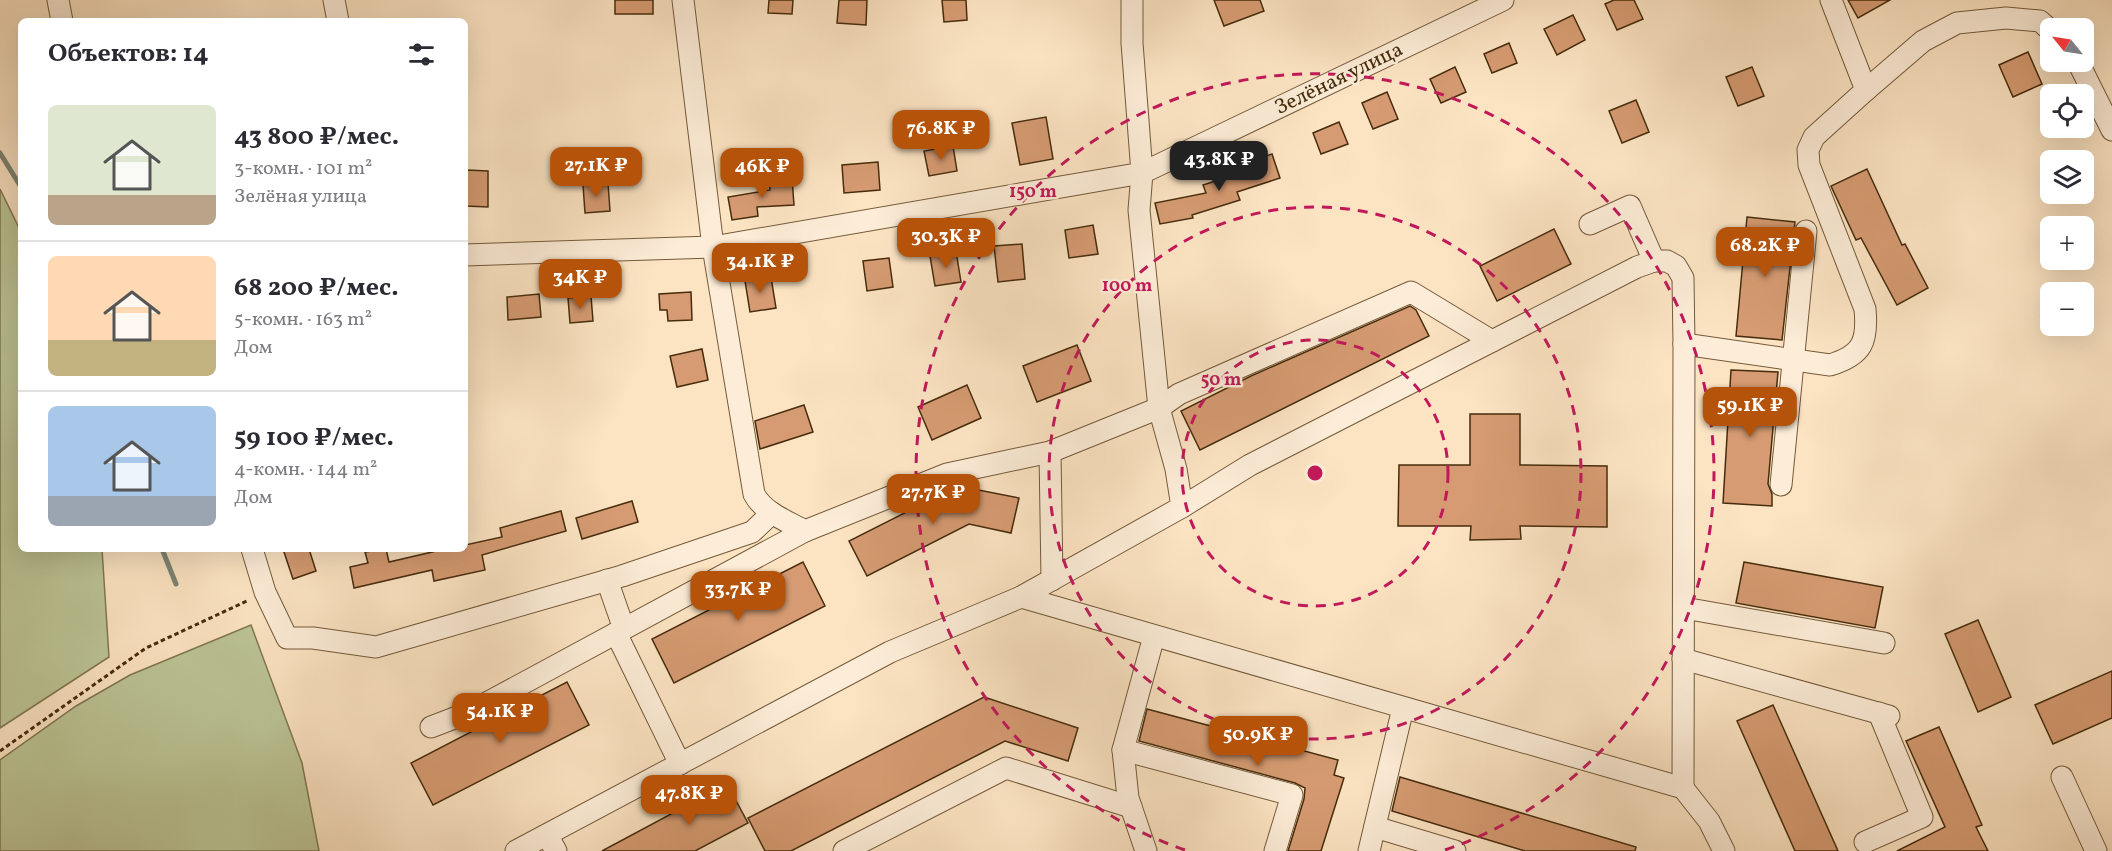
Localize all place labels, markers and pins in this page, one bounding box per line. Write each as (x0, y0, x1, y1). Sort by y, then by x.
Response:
pin: 76.8K ₽ (886, 110, 996, 161)
pin: 43.8K ₽ (1164, 141, 1274, 192)
pin: 27.1K ₽ (541, 147, 651, 198)
pin: 46K ₽ (720, 148, 804, 199)
pin: 30.3K ₽ (891, 218, 1001, 269)
pin: 68.2K ₽ (1710, 227, 1820, 278)
pin: 34.1K ₽ (705, 243, 815, 294)
pin: 34K ₽ (538, 259, 622, 310)
pin: 59.1K ₽ (1695, 387, 1805, 438)
centre of rings (1305, 463, 1325, 483)
pin: 27.7K ₽ (878, 474, 988, 525)
pin: 33.7K ₽ (683, 571, 793, 622)
pin: 54.1K ₽ (445, 693, 555, 744)
pin: 50.9K ₽ (1203, 716, 1313, 767)
pin: 47.8K ₽ (634, 775, 744, 826)

